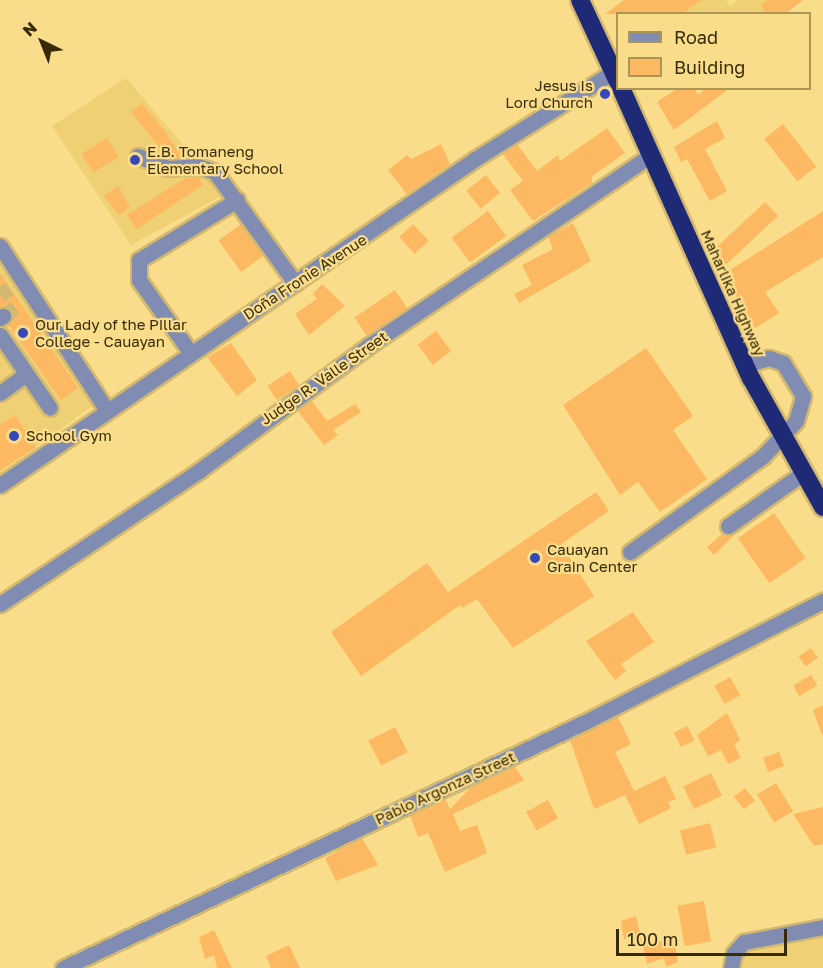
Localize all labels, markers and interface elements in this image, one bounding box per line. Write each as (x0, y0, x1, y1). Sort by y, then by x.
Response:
north arrow (12, 12, 72, 72)
legend (616, 12, 811, 90)
text: N (18, 17, 41, 40)
text: Road (674, 26, 718, 48)
text: Building (674, 56, 745, 78)
place label: Jesus Is Lord Church (505, 76, 593, 111)
marker: Jesus Is Lord Church (598, 87, 612, 101)
place label: E.B. Tomaneng Elementary School (147, 142, 283, 177)
marker: E.B. Tomaneng Elementary School (128, 153, 142, 167)
street label: Maharlika Highway (697, 227, 769, 359)
street label: Doña Fronie Avenue (240, 230, 370, 324)
place label: Our Lady of the Pillar College - Cauayan (35, 315, 187, 350)
marker: Our Lady of the Pillar College - Cauayan (16, 326, 30, 340)
street label: Judge R. Valle Street (257, 327, 391, 429)
place label: School Gym (26, 427, 112, 445)
marker: School Gym (7, 429, 21, 443)
place label: Cauayan Grain Center (547, 540, 637, 575)
marker: Cauayan Grain Center (528, 551, 542, 565)
street label: Pablo Argonza Street (372, 748, 518, 828)
scale bar (619, 917, 790, 955)
text: 100 m (627, 928, 678, 950)

